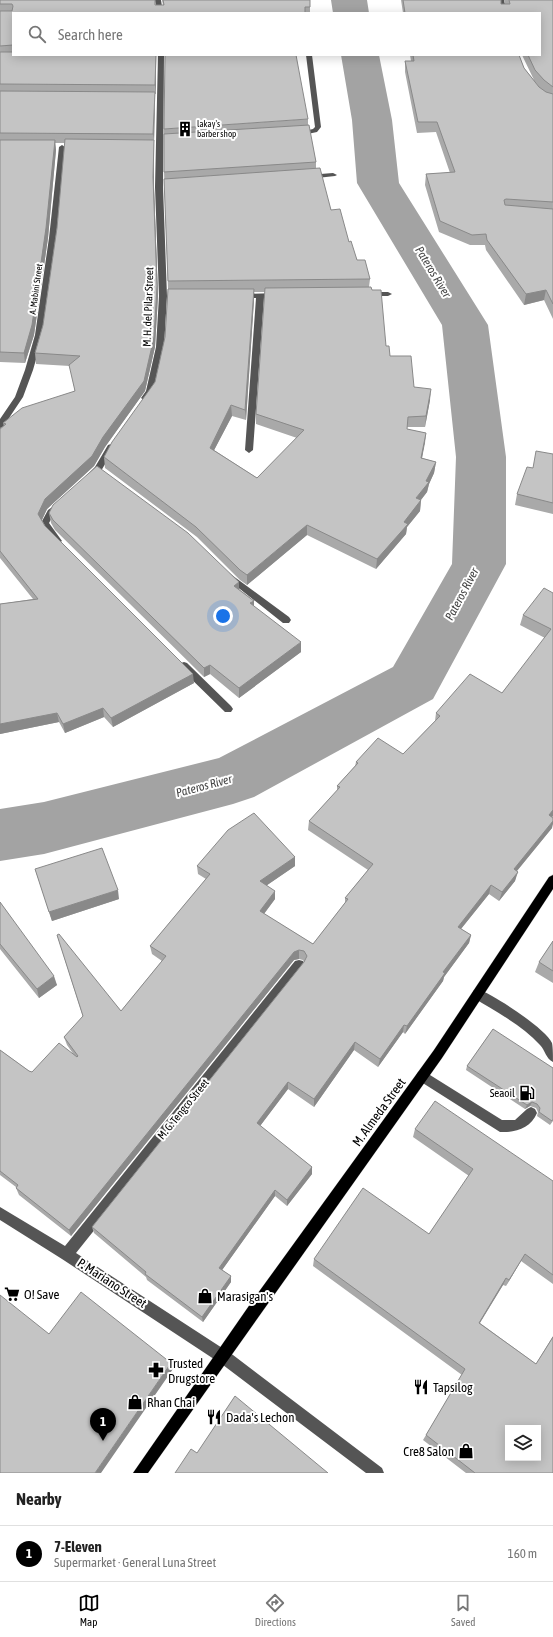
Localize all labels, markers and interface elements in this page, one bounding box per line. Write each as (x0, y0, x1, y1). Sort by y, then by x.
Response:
search box (12, 12, 541, 56)
icon: search (26, 23, 48, 45)
text: Search here (58, 26, 123, 43)
place label: lakay's barber shop (197, 119, 236, 139)
building icon: lakay's barber shop (176, 120, 194, 138)
water label: Pateros River (412, 244, 454, 301)
street label: A. Mabini Street (27, 263, 45, 315)
street label: M. H. del Pilar Street (141, 267, 155, 347)
water label: Pateros River (442, 565, 482, 623)
your location (213, 606, 233, 626)
water label: Pateros River (174, 772, 234, 800)
street label: M. Almeda Street (349, 1075, 409, 1149)
street label: M. G. Tengco Street (155, 1076, 211, 1142)
fuel station icon: Seaoil (518, 1084, 536, 1102)
place label: Seaoil (490, 1087, 515, 1099)
street label: P. Mariano Street (75, 1255, 150, 1311)
supermarket icon: O! Save (3, 1285, 21, 1303)
place label: O! Save (24, 1287, 59, 1302)
shop icon: Marasigan's (196, 1287, 214, 1305)
place label: Marasigan's (217, 1289, 274, 1304)
place label: Trusted Drugstore (168, 1356, 215, 1386)
pharmacy icon: Trusted Drugstore (147, 1361, 165, 1379)
restaurant icon: Tapsilog (412, 1378, 430, 1396)
place label: Tapsilog (433, 1380, 473, 1395)
shop icon: Rhan Chai (126, 1393, 144, 1411)
place label: Rhan Chai (147, 1395, 195, 1410)
pin: 1 (90, 1408, 116, 1441)
restaurant icon: Dada's Lechon (205, 1408, 223, 1426)
place label: Dada's Lechon (226, 1410, 294, 1425)
map controls (505, 1425, 541, 1461)
button: layers (505, 1425, 541, 1461)
shop icon: Cre8 Salon (457, 1442, 475, 1460)
place label: Cre8 Salon (403, 1444, 454, 1459)
text: Nearby (16, 1489, 62, 1509)
text: 7-Eleven (54, 1538, 102, 1555)
text: 1 (26, 1546, 32, 1561)
text: 160 m (508, 1546, 537, 1561)
text: Supermarket · General Luna Street (54, 1555, 216, 1570)
tab: Map (78, 1592, 100, 1628)
tab: Directions (255, 1592, 296, 1628)
tab: Saved (451, 1592, 475, 1628)

